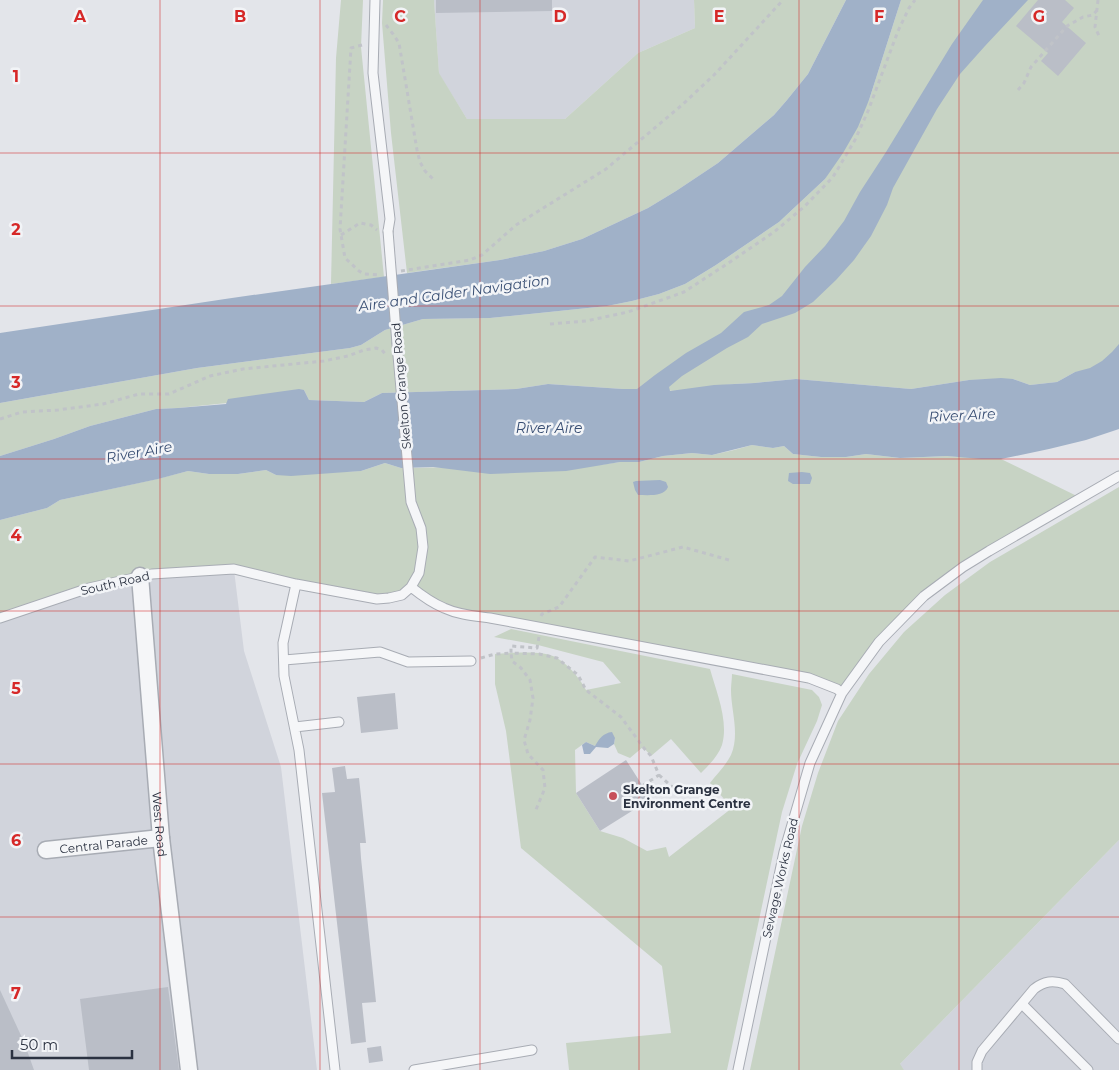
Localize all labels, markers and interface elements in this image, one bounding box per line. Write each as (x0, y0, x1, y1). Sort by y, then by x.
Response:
text: A (73, 7, 87, 26)
text: B (234, 7, 246, 26)
text: C (394, 7, 406, 26)
text: D (553, 7, 567, 26)
text: E (714, 7, 724, 26)
text: F (874, 7, 884, 26)
text: G (1033, 7, 1045, 26)
text: 1 (13, 67, 19, 86)
text: 2 (11, 220, 21, 239)
water label: Aire and Calder Navigation (356, 271, 551, 315)
street label: Skelton Grange Road (388, 322, 414, 450)
text: 3 (10, 373, 21, 392)
water label: River Aire (928, 404, 996, 426)
water label: River Aire (516, 419, 582, 437)
water label: River Aire (105, 437, 173, 467)
text: 4 (10, 526, 22, 545)
street label: South Road (79, 568, 151, 598)
text: 5 (11, 679, 21, 698)
place label: Skelton Grange Environment Centre (623, 782, 751, 811)
marker: Skelton Grange Environment Centre (607, 790, 619, 802)
street label: West Road (150, 791, 171, 858)
street label: Sewage Works Road (759, 816, 801, 940)
text: 6 (11, 831, 21, 850)
street label: Central Parade (59, 832, 149, 856)
text: 7 (11, 984, 21, 1003)
scale bar (12, 1028, 132, 1060)
text: 50 m (20, 1035, 58, 1054)

